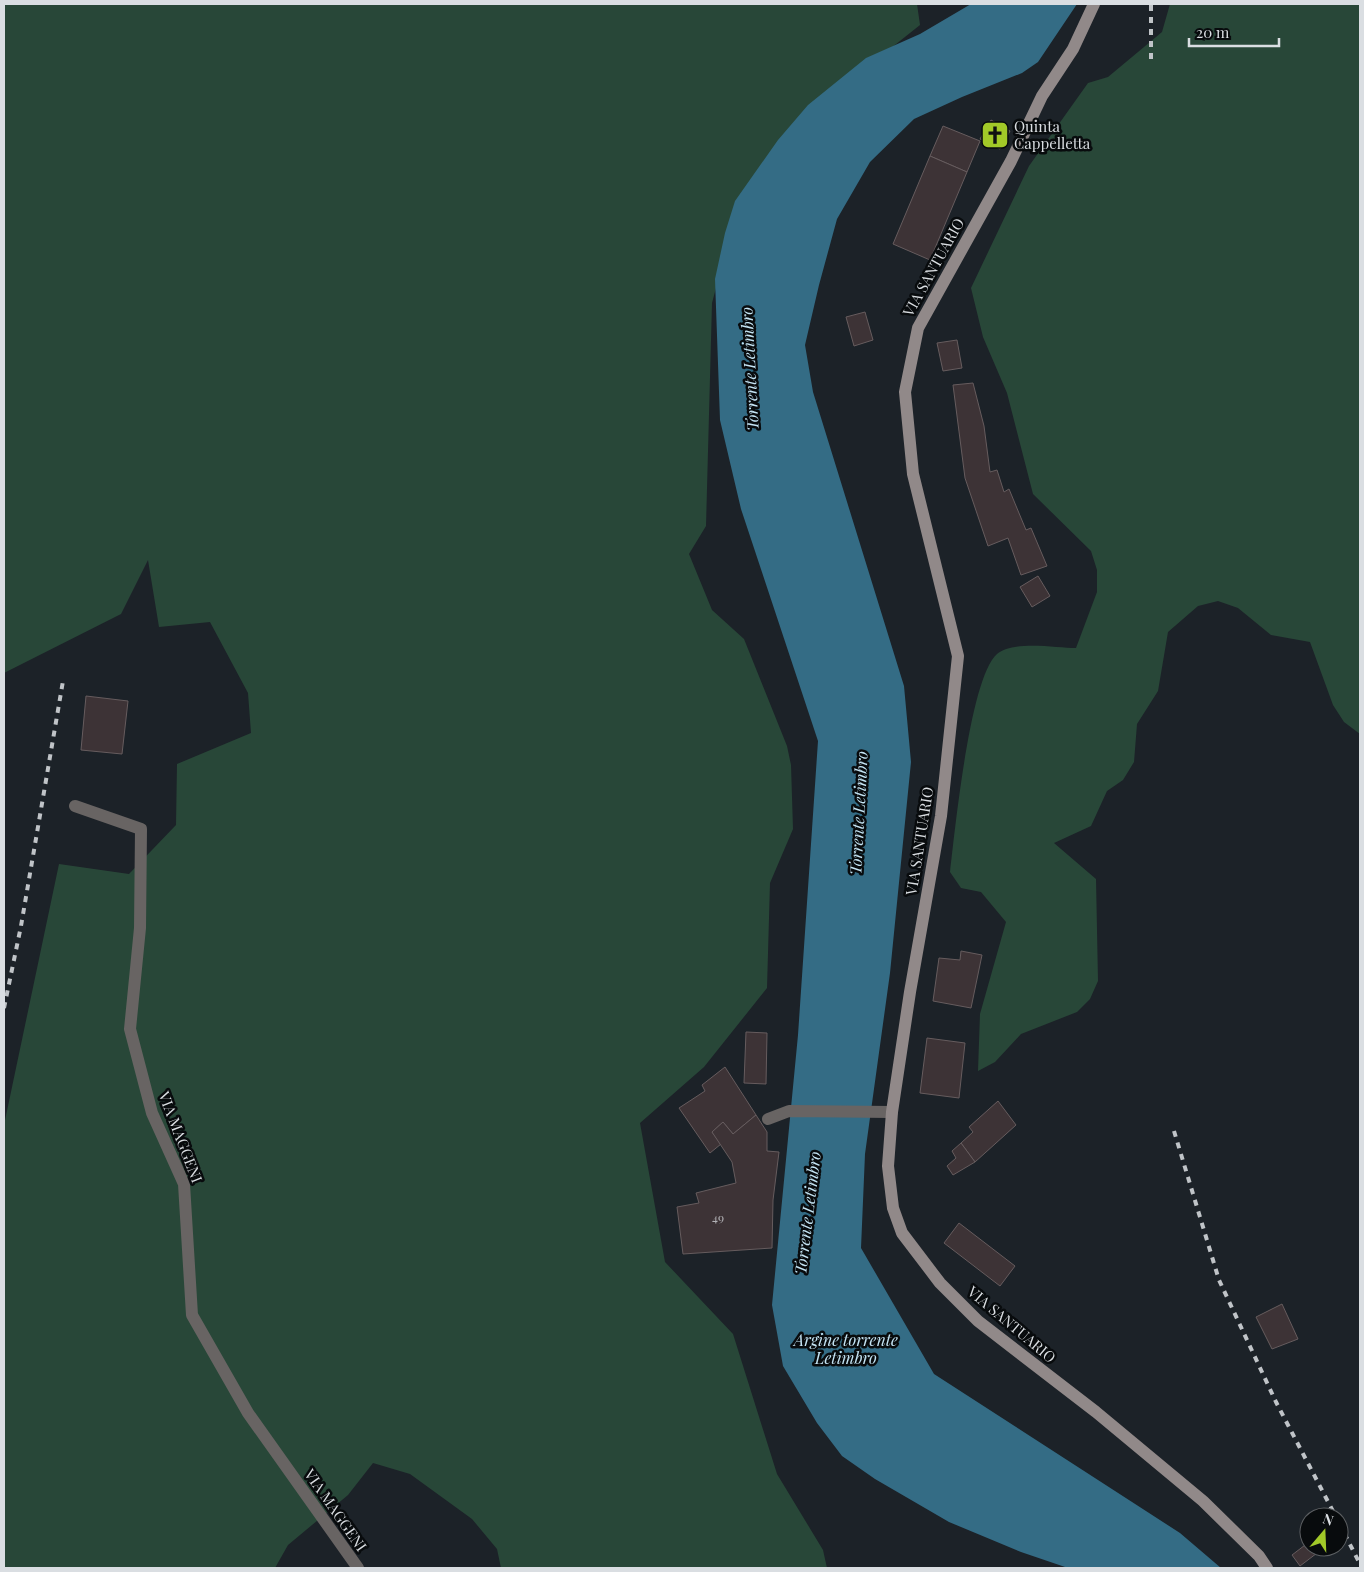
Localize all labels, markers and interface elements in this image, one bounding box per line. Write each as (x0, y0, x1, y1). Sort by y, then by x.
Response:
scale bar (1189, 15, 1279, 47)
text: 20 m (1196, 22, 1230, 42)
place label: Quinta Cappelletta (1014, 116, 1091, 153)
church icon: Quinta Cappelletta (980, 120, 1010, 150)
street label: VIA SANTUARIO (897, 214, 968, 321)
water label: Torrente Letimbro (735, 306, 763, 431)
water label: Torrente Letimbro (844, 750, 872, 875)
street label: VIA SANTUARIO (900, 785, 937, 898)
street label: VIA MAGGENI (154, 1088, 208, 1185)
water label: Torrente Letimbro (789, 1150, 825, 1276)
house number: 49 (712, 1209, 724, 1225)
street label: VIA SANTUARIO (963, 1280, 1060, 1367)
water label: Argine torrente Letimbro (792, 1329, 898, 1368)
street label: VIA MAGGENI (300, 1464, 372, 1555)
north arrow (1299, 1507, 1349, 1557)
text: N (1321, 1509, 1336, 1530)

